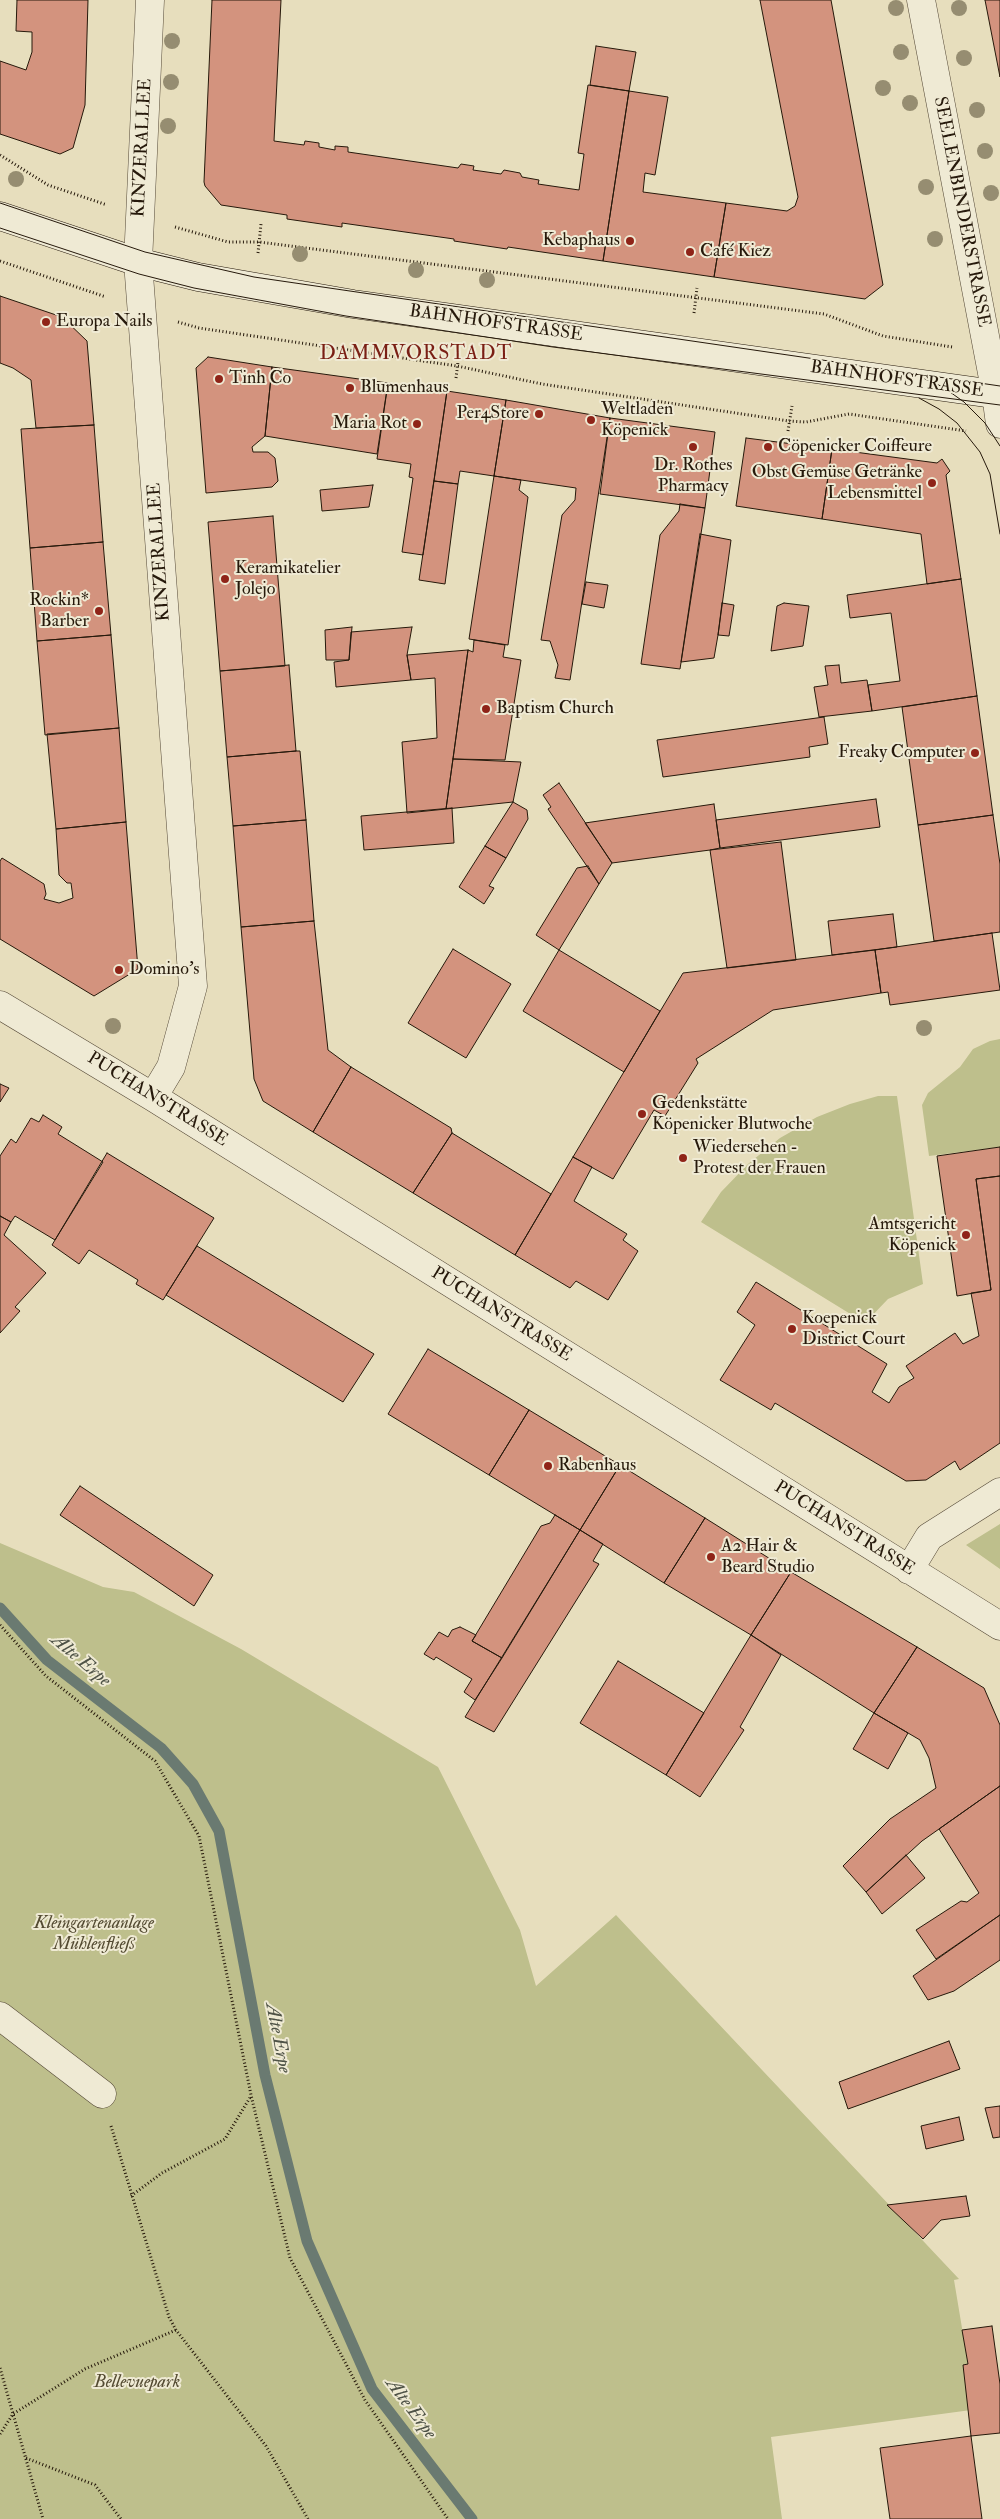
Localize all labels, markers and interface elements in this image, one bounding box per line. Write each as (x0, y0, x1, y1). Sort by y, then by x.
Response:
street label: KINZERALLEE (129, 78, 157, 218)
street label: SEELENBINDERSTRASSE (928, 95, 994, 329)
place label: Kebaphaus (543, 230, 620, 252)
marker: Kebaphaus (624, 235, 636, 247)
place label: Café Kiez (700, 241, 771, 263)
marker: Café Kiez (684, 246, 696, 258)
street label: BAHNHOFSTRASSE (408, 301, 584, 347)
place label: Europa Nails (56, 311, 153, 333)
marker: Europa Nails (40, 316, 52, 328)
district label: DAMMVORSTADT (318, 343, 514, 367)
street label: BAHNHOFSTRASSE (809, 357, 985, 403)
place label: Tinh Co (229, 368, 291, 390)
marker: Tinh Co (213, 373, 225, 385)
place label: Blumenhaus (360, 377, 449, 399)
marker: Blumenhaus (344, 382, 356, 394)
place label: Weltladen Köpenick (601, 399, 673, 442)
place label: Per4Store (456, 403, 529, 425)
marker: Per4Store (533, 408, 545, 420)
place label: Maria Rot (332, 413, 407, 435)
marker: Weltladen Köpenick (585, 414, 597, 426)
marker: Maria Rot (411, 418, 423, 430)
place label: Cöpenicker Coiffeure (778, 436, 932, 458)
marker: Dr. Rothes Pharmacy (687, 441, 699, 453)
marker: Cöpenicker Coiffeure (762, 441, 774, 453)
place label: Dr. Rothes Pharmacy (654, 455, 732, 498)
place label: Obst Gemüse Getränke Lebensmittel (752, 462, 922, 504)
marker: Obst Gemüse Getränke Lebensmittel (926, 477, 938, 489)
street label: KINZERALLEE (144, 482, 176, 622)
place label: Keramikatelier Jolejo (235, 558, 340, 600)
marker: Keramikatelier Jolejo (219, 573, 231, 585)
place label: Rockin* Barber (29, 590, 89, 632)
marker: Rockin* Barber (93, 605, 105, 617)
place label: Baptism Church (496, 698, 614, 720)
marker: Baptism Church (480, 703, 492, 715)
place label: Freaky Computer (838, 742, 965, 764)
marker: Freaky Computer (969, 747, 981, 759)
place label: Domino's (129, 959, 199, 981)
marker: Domino's (113, 964, 125, 976)
street label: PUCHANSTRASSE (83, 1048, 231, 1152)
place label: Gedenkstätte Köpenicker Blutwoche (652, 1093, 812, 1136)
marker: Gedenkstätte Köpenicker Blutwoche (636, 1108, 648, 1120)
place label: Wiedersehen - Protest der Frauen (693, 1137, 826, 1180)
marker: Wiedersehen - Protest der Frauen (677, 1152, 689, 1164)
place label: Amtsgericht Köpenick (869, 1214, 956, 1256)
marker: Amtsgericht Köpenick (960, 1229, 972, 1241)
street label: PUCHANSTRASSE (427, 1263, 575, 1367)
place label: Koepenick District Court (802, 1308, 905, 1350)
marker: Koepenick District Court (786, 1323, 798, 1335)
place label: Rabenhaus (558, 1455, 636, 1477)
marker: Rabenhaus (542, 1460, 554, 1472)
street label: PUCHANSTRASSE (770, 1477, 918, 1581)
place label: A2 Hair & Beard Studio (721, 1536, 814, 1578)
marker: A2 Hair & Beard Studio (705, 1551, 717, 1563)
water label: Alte Erpe (45, 1629, 115, 1693)
park label: Kleingartenanlage Mühlenfließ (34, 1913, 154, 1956)
water label: Alte Erpe (259, 2001, 295, 2075)
park label: Bellevuepark (94, 2372, 180, 2394)
water label: Alte Erpe (380, 2374, 440, 2444)

